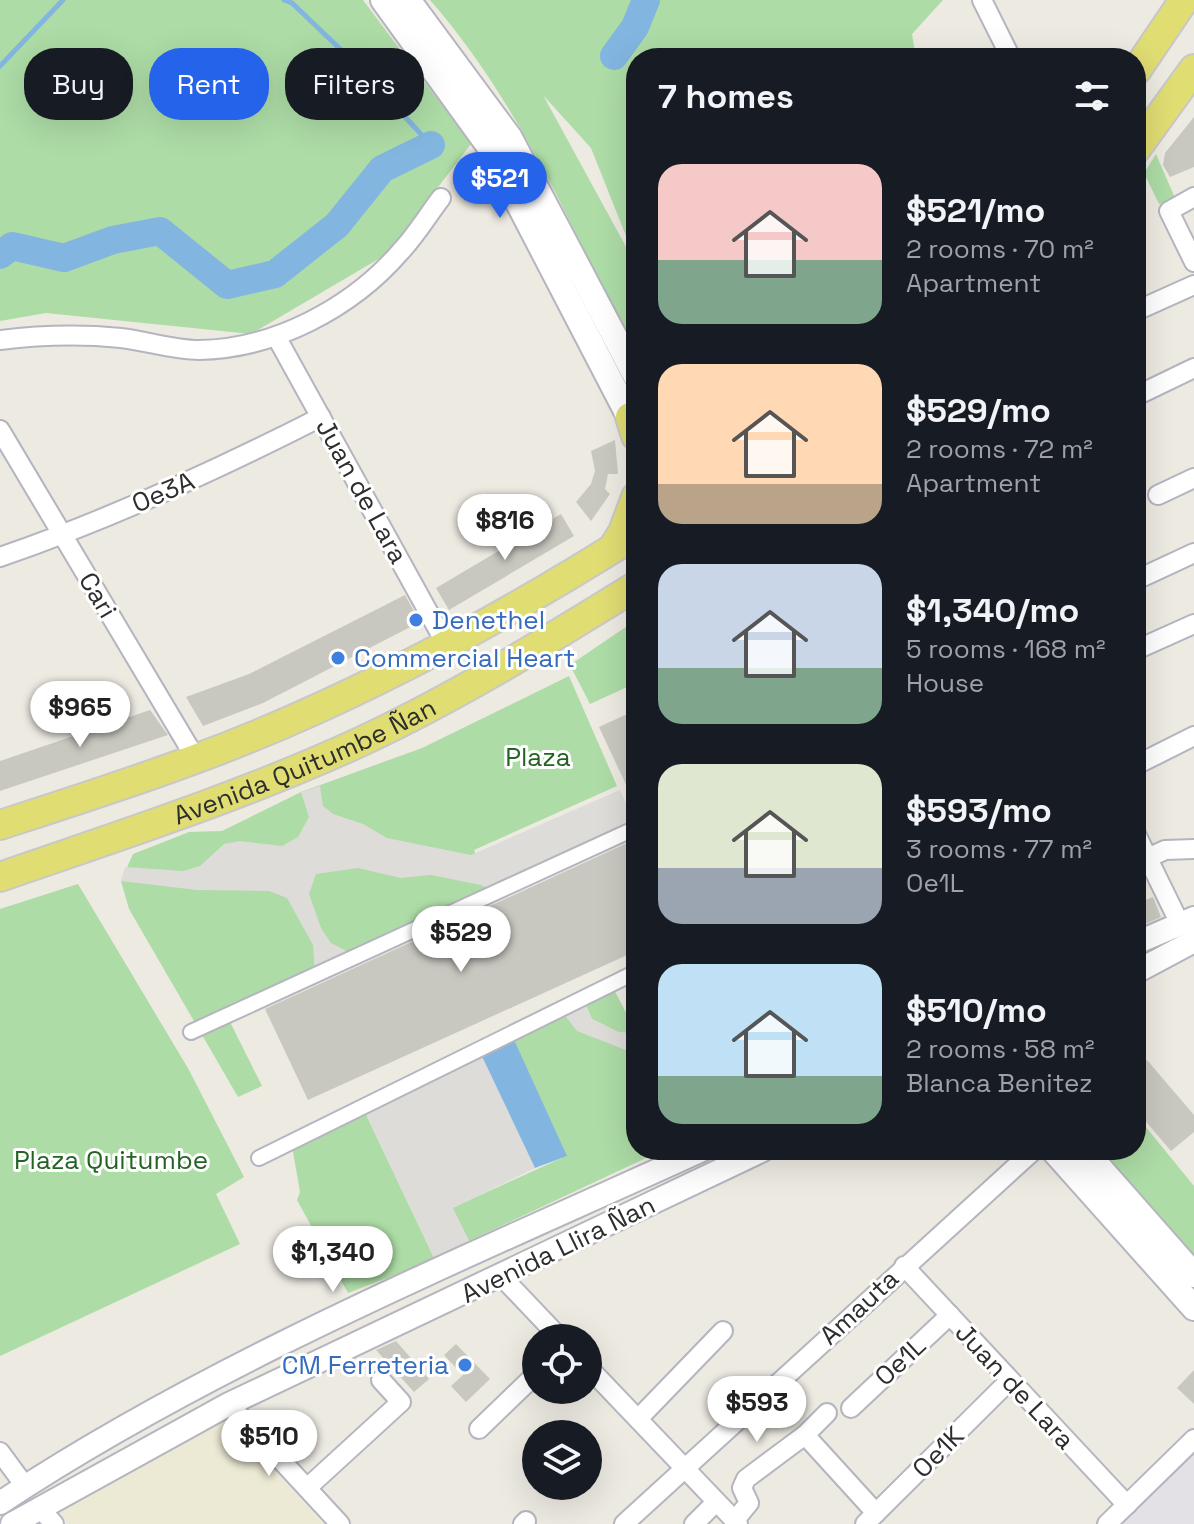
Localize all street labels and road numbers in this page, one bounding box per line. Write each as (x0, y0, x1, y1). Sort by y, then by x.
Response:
street label: Juan de Lara (308, 413, 416, 569)
street label: Oe3A (126, 464, 200, 520)
street label: Cari (71, 566, 125, 624)
street label: Avenida Quitumbe Ñan (169, 690, 442, 832)
street label: Avenida Llira Ñan (455, 1187, 661, 1311)
street label: Amauta (812, 1262, 906, 1352)
street label: Juan de Lara (948, 1316, 1082, 1456)
street label: Oe1L (867, 1329, 933, 1393)
street label: Oe1K (905, 1419, 971, 1485)

